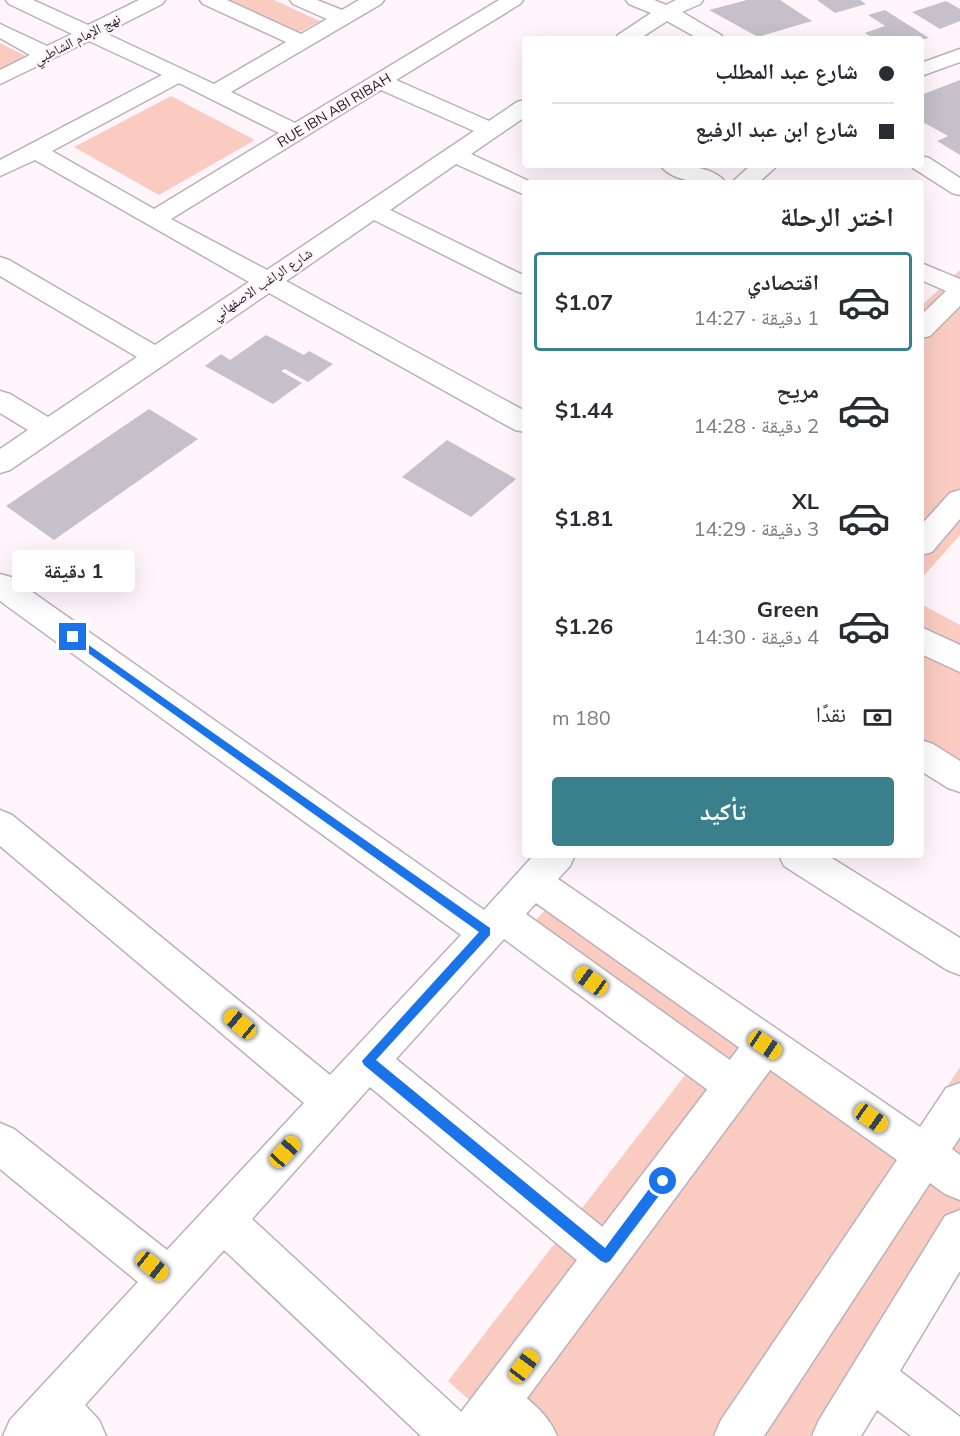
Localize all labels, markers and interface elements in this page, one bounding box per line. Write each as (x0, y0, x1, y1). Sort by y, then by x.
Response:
street label: نهج الإمام الشاطبي (30, 9, 125, 71)
text: شارع عبد المطلب (715, 57, 858, 85)
street label: RUE IBN ABI RIBAH (274, 69, 394, 151)
text: شارع ابن عبد الرفيع (695, 115, 858, 143)
text: اختر الرحلة (780, 199, 894, 233)
street label: شارع الراغب الاصفهاني (208, 244, 317, 326)
text: اقتصادي (747, 268, 819, 296)
icon: car (837, 275, 891, 329)
text: $1.07 (555, 288, 613, 316)
text: 1 دقيقة · 14:27 (693, 305, 819, 330)
text: مريح (776, 376, 819, 404)
icon: car (837, 383, 891, 437)
text: $1.44 (555, 396, 613, 424)
text: 2 دقيقة · 14:28 (693, 413, 819, 438)
text: XL (792, 487, 819, 515)
icon: car (837, 491, 891, 545)
text: $1.81 (555, 504, 613, 532)
text: 3 دقيقة · 14:29 (693, 516, 819, 541)
callout: 1 دقيقة (11, 550, 134, 592)
text: 1 دقيقة (44, 558, 103, 583)
text: Green (757, 595, 819, 623)
icon: car (837, 599, 891, 653)
text: $1.26 (555, 612, 613, 640)
route end (59, 623, 86, 650)
text: 4 دقيقة · 14:30 (693, 624, 819, 649)
text: نقدًا (816, 700, 846, 728)
icon: cash (861, 701, 894, 734)
text: 180 m (552, 705, 611, 730)
button: تأكيد (552, 777, 894, 846)
car (571, 963, 611, 999)
car (220, 1006, 260, 1042)
car (745, 1027, 785, 1063)
car (851, 1100, 891, 1136)
car (266, 1133, 304, 1171)
route start (649, 1167, 676, 1194)
car (132, 1248, 172, 1284)
car (506, 1346, 542, 1386)

